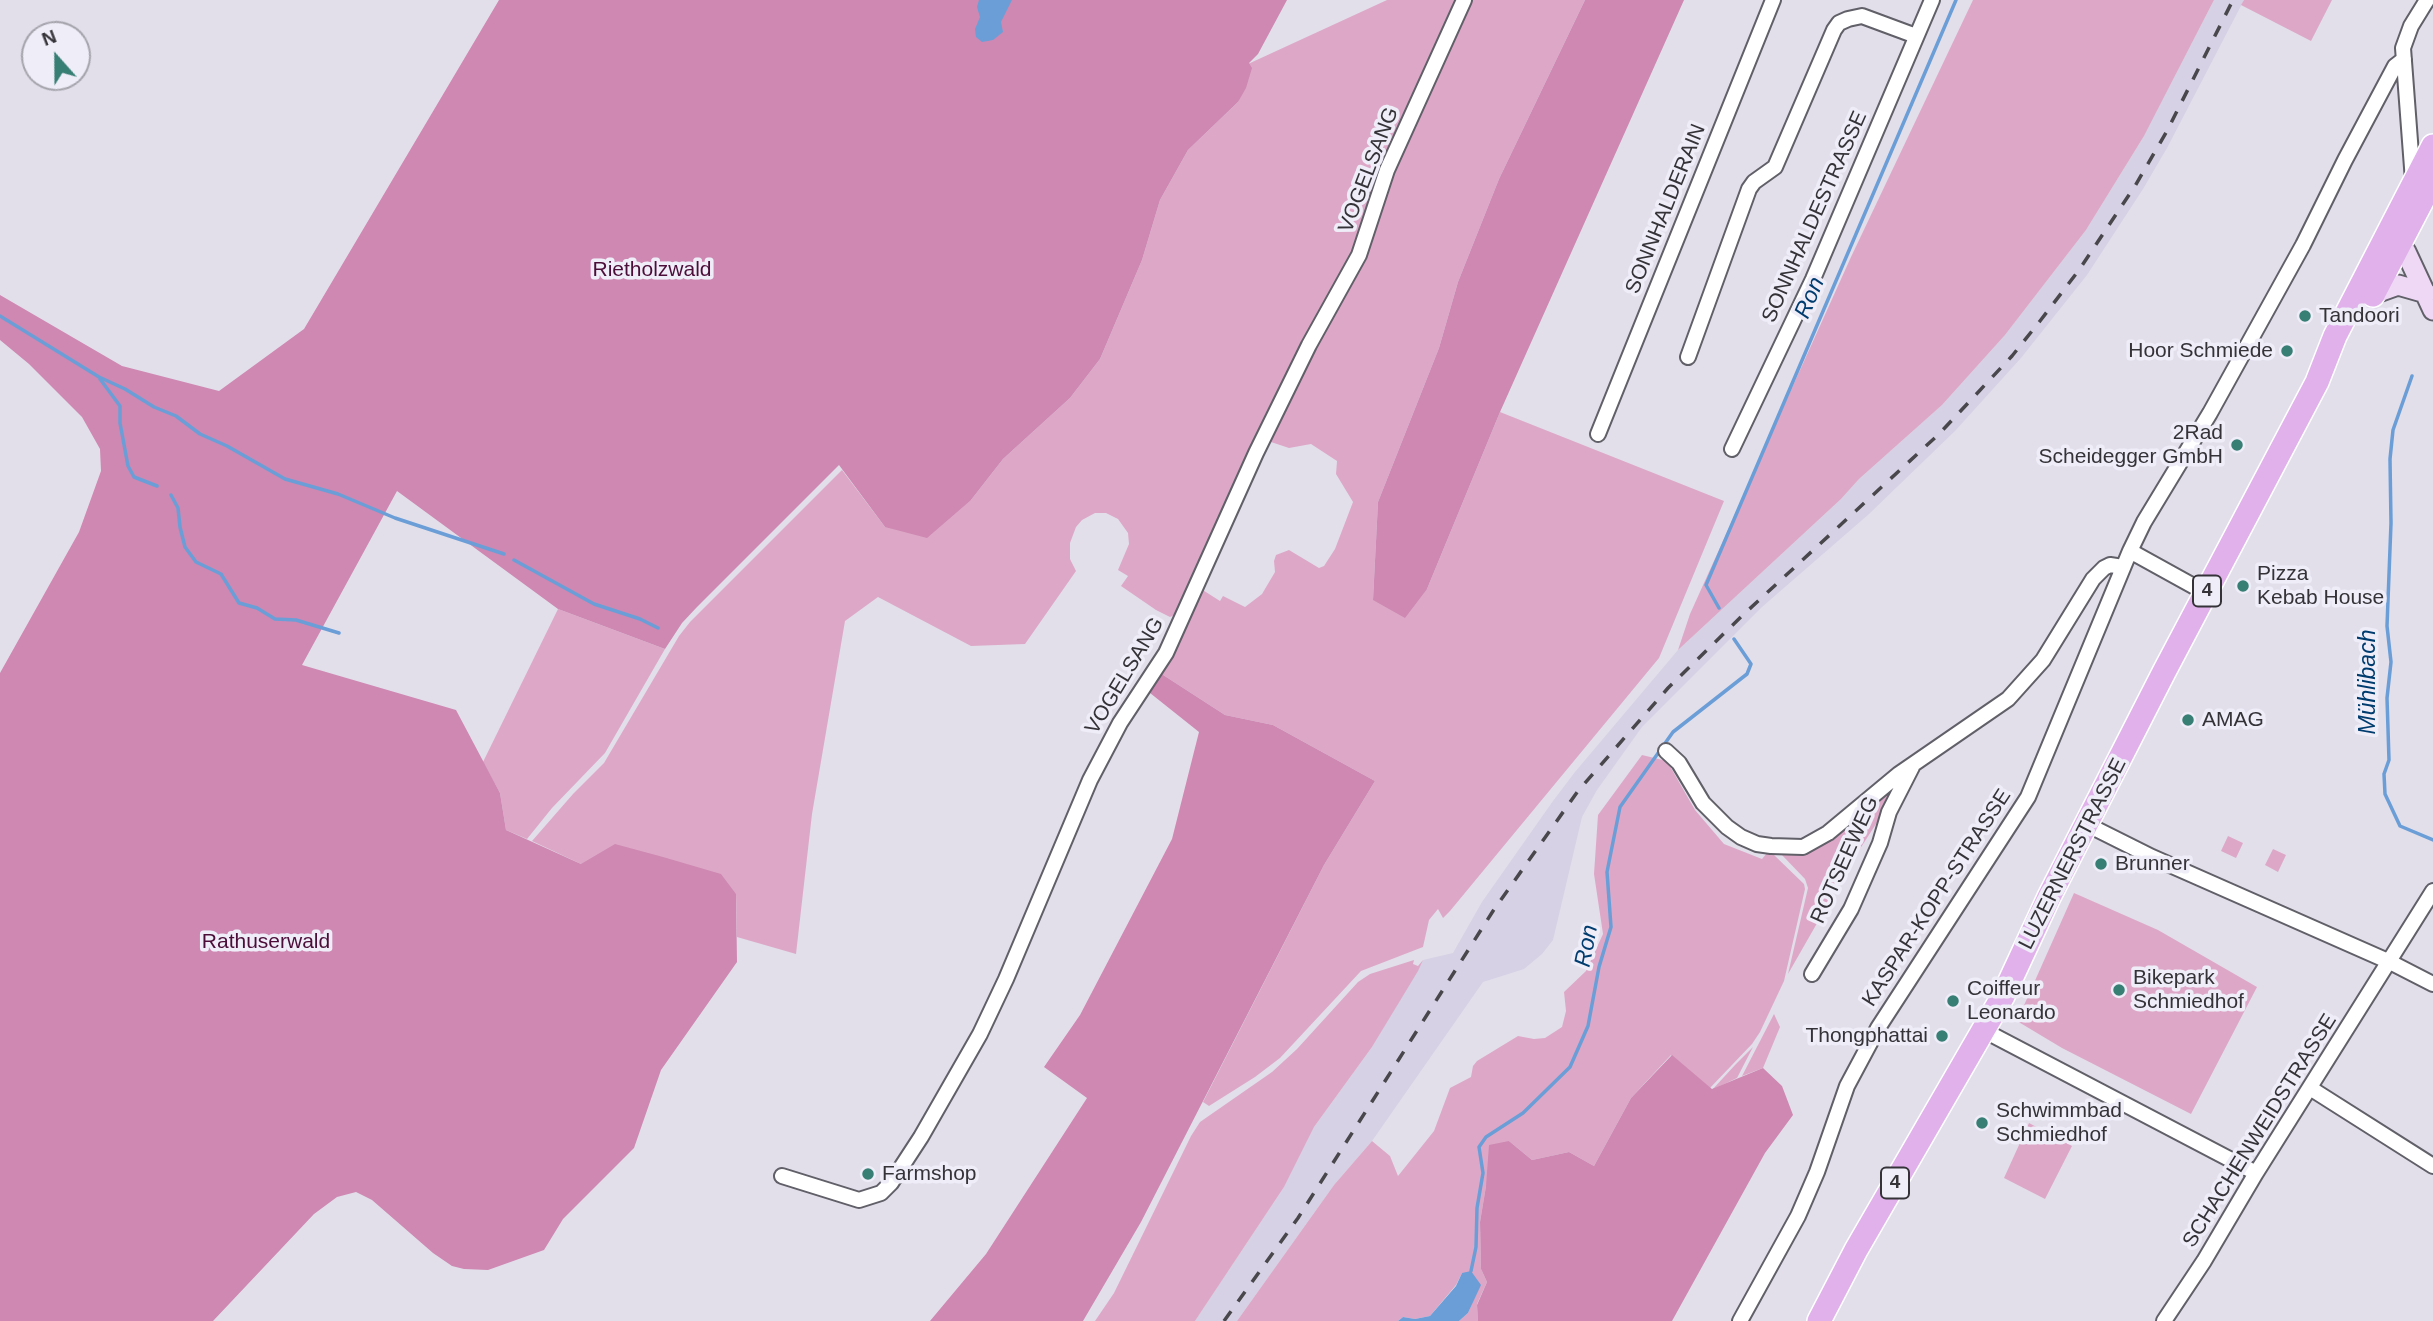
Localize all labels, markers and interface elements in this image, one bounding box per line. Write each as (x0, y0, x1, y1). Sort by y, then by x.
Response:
north arrow (21, 21, 91, 91)
text: N (39, 26, 59, 50)
street label: VOGELSANG (1334, 104, 1404, 236)
street label: SONNHALDESTRASSE (1757, 107, 1873, 327)
street label: SONNHALDERAIN (1620, 120, 1712, 298)
park label: Rietholzwald (592, 257, 712, 283)
water label: Ron (1789, 273, 1831, 323)
place label: Tandoori (2319, 303, 2400, 329)
marker: Tandoori (2297, 308, 2313, 324)
place label: Hoor Schmiede (2128, 338, 2273, 364)
marker: Hoor Schmiede (2279, 343, 2295, 359)
place label: 2Rad Scheidegger GmbH (2039, 420, 2223, 470)
marker: 2Rad Scheidegger GmbH (2229, 437, 2245, 453)
place label: Pizza Kebab House (2257, 561, 2384, 611)
road number: 4 (2193, 576, 2221, 606)
marker: Pizza Kebab House (2235, 578, 2251, 594)
street label: VOGELSANG (1080, 613, 1170, 739)
water label: Mühlibach (2355, 630, 2383, 734)
place label: AMAG (2202, 707, 2264, 733)
marker: AMAG (2180, 712, 2196, 728)
street label: LUZERNERSTRASSE (2014, 754, 2132, 954)
street label: KASPAR-KOPP-STRASSE (1857, 785, 2017, 1011)
street label: ROTSEEWEG (1806, 793, 1884, 927)
place label: Brunner (2115, 851, 2190, 877)
marker: Brunner (2093, 856, 2109, 872)
water label: Ron (1569, 923, 1605, 969)
park label: Rathuserwald (202, 929, 330, 955)
place label: Bikepark Schmiedhof (2133, 965, 2244, 1015)
place label: Coiffeur Leonardo (1967, 976, 2056, 1026)
marker: Bikepark Schmiedhof (2111, 982, 2127, 998)
marker: Coiffeur Leonardo (1945, 993, 1961, 1009)
street label: SCHACHENWEIDSTRASSE (2178, 1010, 2342, 1252)
place label: Thongphattai (1805, 1023, 1928, 1049)
marker: Thongphattai (1934, 1028, 1950, 1044)
place label: Schwimmbad Schmiedhof (1996, 1098, 2122, 1148)
marker: Schwimmbad Schmiedhof (1974, 1115, 1990, 1131)
place label: Farmshop (882, 1161, 977, 1187)
marker: Farmshop (860, 1166, 876, 1182)
road number: 4 (1881, 1168, 1909, 1198)

